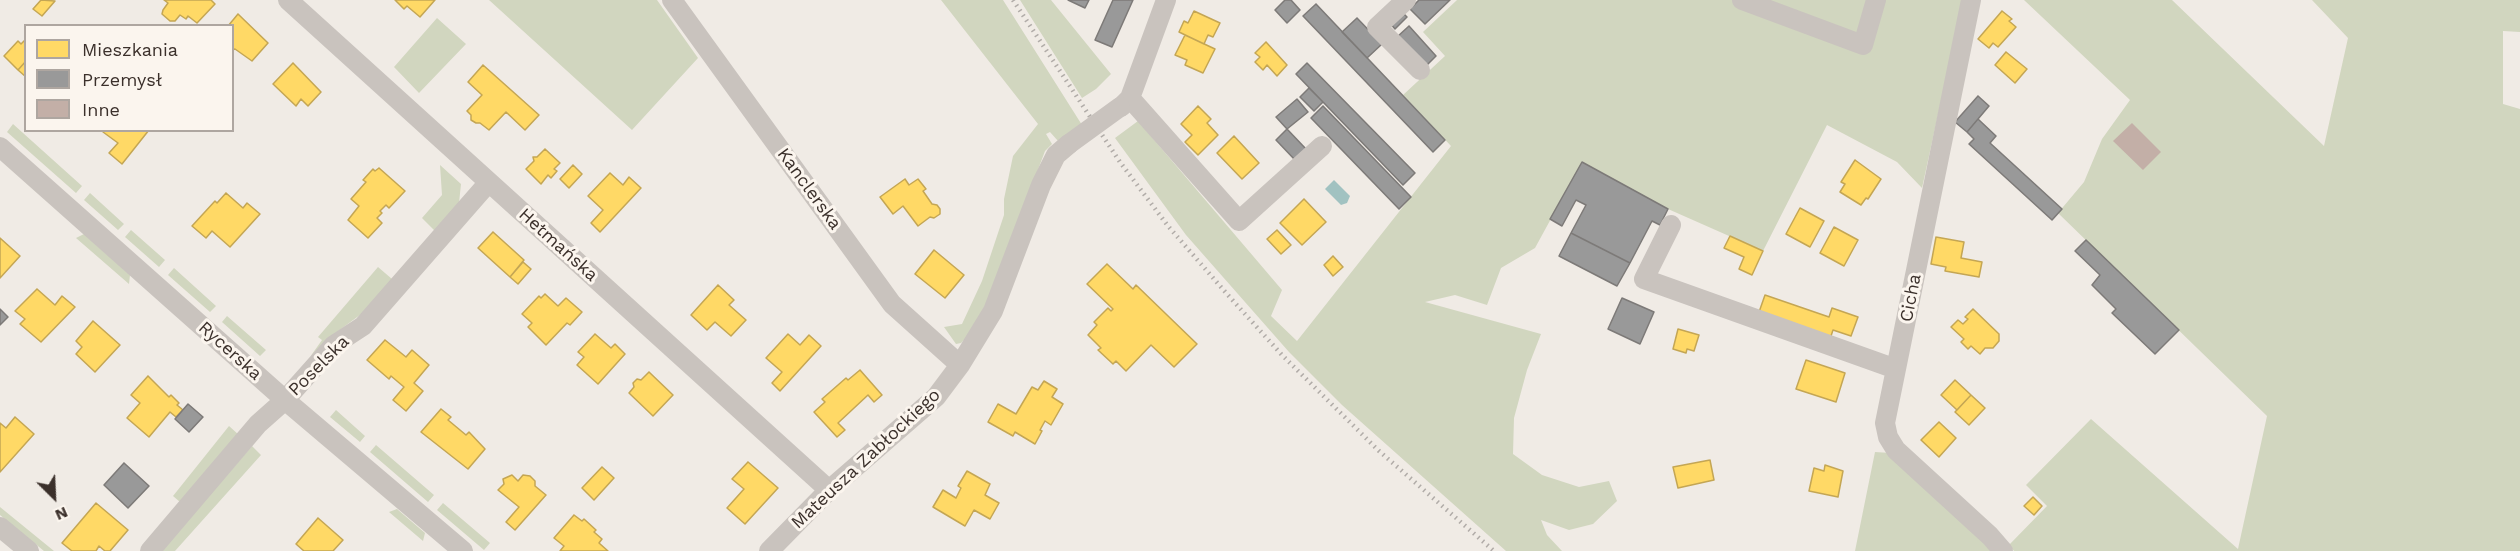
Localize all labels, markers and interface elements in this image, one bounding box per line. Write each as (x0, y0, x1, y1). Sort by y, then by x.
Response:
legend (24, 24, 234, 132)
text: Mieszkania (82, 39, 178, 60)
text: Przemysł (82, 69, 162, 90)
text: Inne (82, 99, 120, 120)
street label: Kanclerska (772, 144, 846, 234)
street label: Hetmańska (514, 204, 602, 286)
street label: Cicha (1896, 272, 1926, 324)
street label: Rycerska (194, 317, 266, 385)
street label: Poselska (284, 331, 354, 401)
street label: Mateusza Zabłockiego (787, 384, 945, 534)
north arrow (24, 467, 84, 527)
text: N (52, 503, 71, 525)

